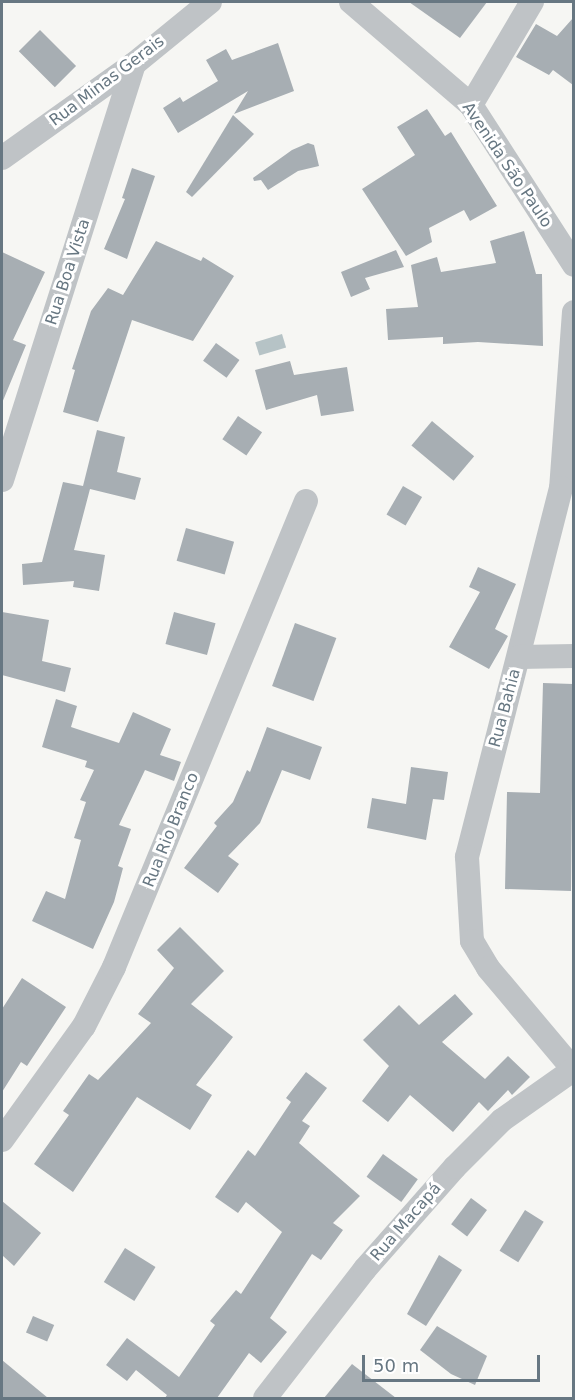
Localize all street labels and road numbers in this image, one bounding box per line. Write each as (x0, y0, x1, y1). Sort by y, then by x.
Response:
street label: Rua Minas Gerais (46, 32, 168, 130)
street label: Avenida São Paulo (458, 99, 556, 231)
street label: Rua Boa Vista (42, 216, 94, 328)
street label: Rua Bahia (485, 667, 525, 749)
street label: Rua Rio Branco (139, 770, 203, 890)
street label: Rua Macapá (367, 1179, 445, 1265)

